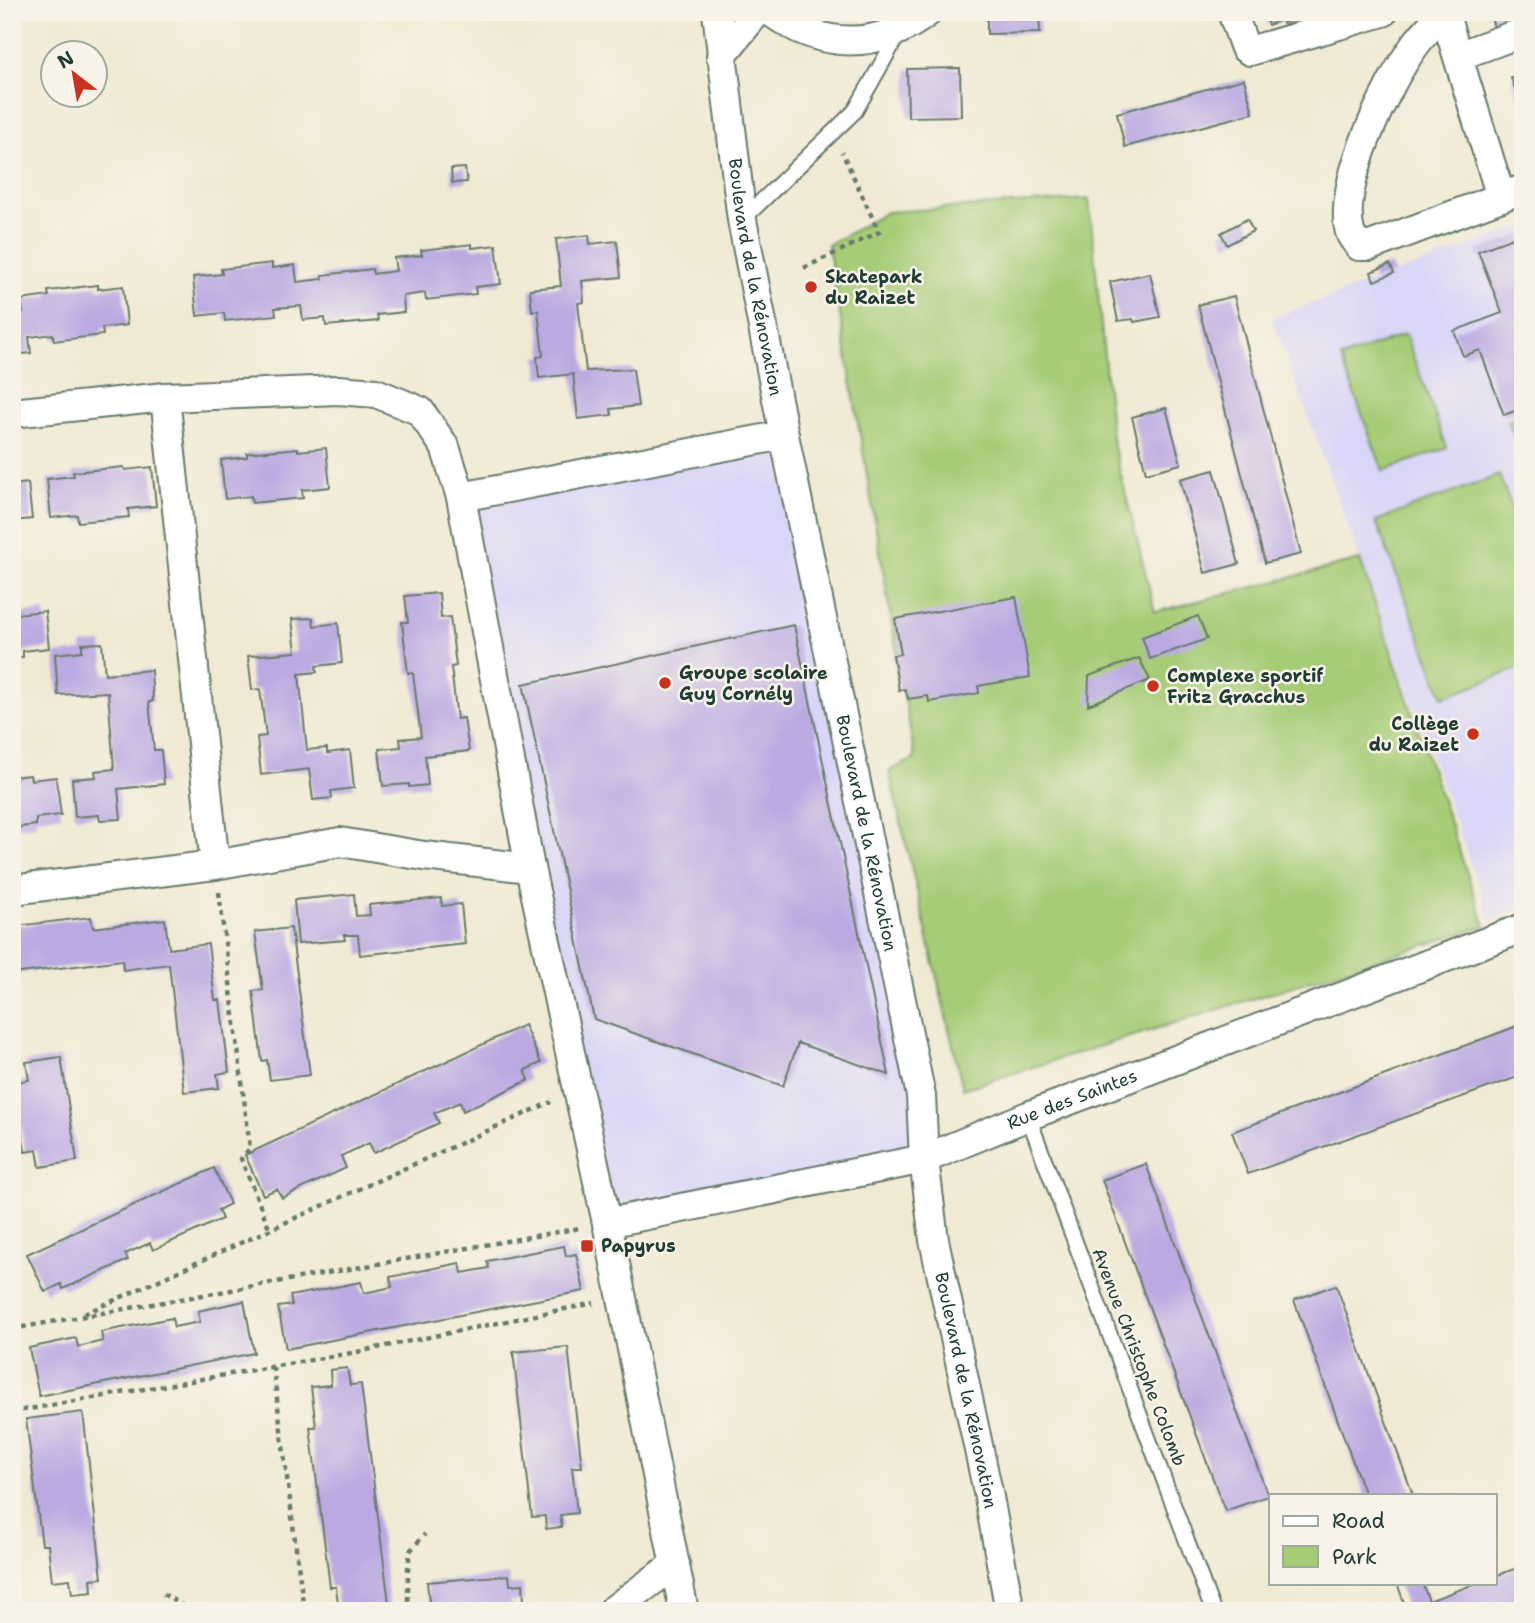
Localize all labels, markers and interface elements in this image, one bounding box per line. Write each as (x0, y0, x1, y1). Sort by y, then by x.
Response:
north arrow (38, 38, 108, 108)
text: N (53, 45, 78, 74)
street label: Boulevard de la Rénovation (723, 157, 788, 398)
place label: Skatepark du Raizet (825, 265, 922, 310)
marker: Skatepark du Raizet (803, 279, 819, 295)
place label: Groupe scolaire Guy Cornély (679, 661, 828, 706)
place label: Complexe sportif Fritz Gracchus (1167, 664, 1324, 709)
marker: Groupe scolaire Guy Cornély (657, 675, 673, 691)
marker: Complexe sportif Fritz Gracchus (1145, 678, 1161, 694)
street label: Boulevard de la Rénovation (830, 712, 903, 953)
place label: Collège du Raizet (1369, 712, 1459, 757)
marker: Collège du Raizet (1465, 726, 1481, 742)
street label: Rue des Saintes (1003, 1064, 1141, 1135)
place label: Papyrus (601, 1234, 676, 1258)
marker: Papyrus (579, 1238, 595, 1254)
street label: Avenue Christophe Colomb (1086, 1245, 1192, 1469)
street label: Boulevard de la Rénovation (929, 1270, 1003, 1510)
legend (1269, 1494, 1496, 1584)
text: Road (1332, 1507, 1385, 1535)
text: Park (1332, 1543, 1377, 1571)

